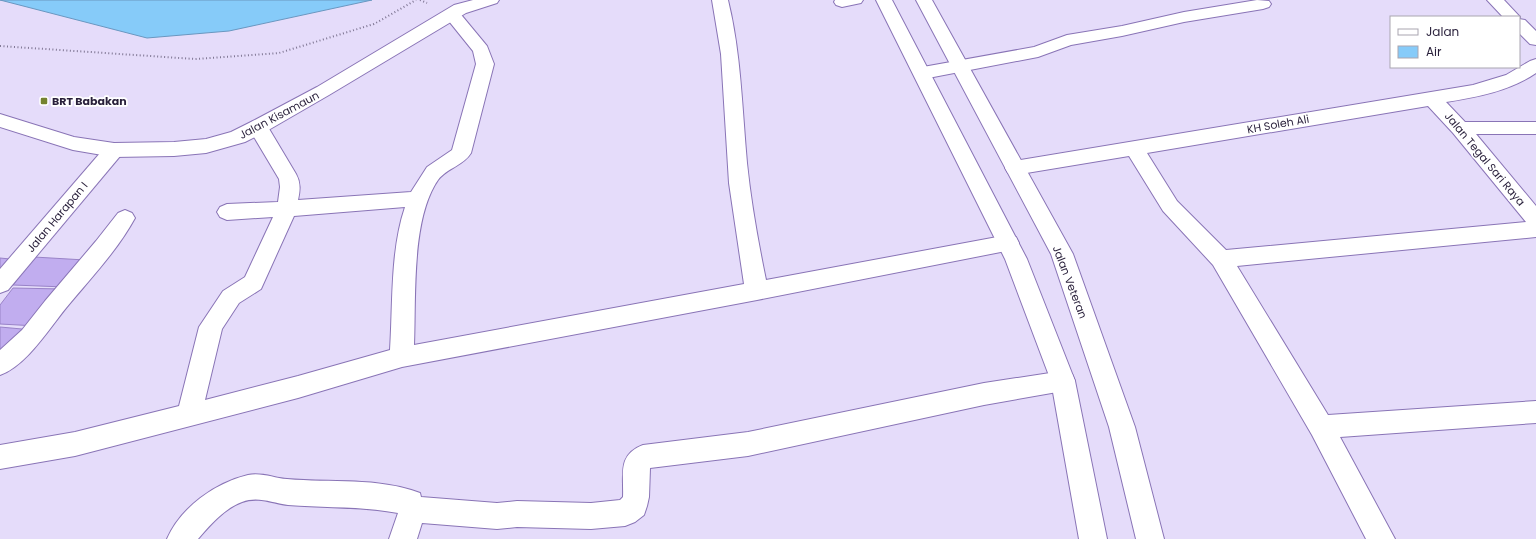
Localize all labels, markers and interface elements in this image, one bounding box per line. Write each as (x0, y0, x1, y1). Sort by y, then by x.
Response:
legend (1390, 16, 1520, 68)
text: Jalan (1426, 23, 1459, 40)
text: Air (1426, 43, 1442, 60)
street label: Jalan Kisamaun (236, 87, 322, 143)
place label: BRT Babakan (52, 93, 127, 109)
marker: BRT Babakan (39, 96, 49, 106)
street label: Jalan Tegal Sari Raya (1441, 109, 1529, 209)
street label: KH Soleh Ali (1246, 111, 1311, 137)
street label: Jalan Harapan I (23, 178, 91, 256)
street label: Jalan Veteran (1049, 243, 1091, 321)

